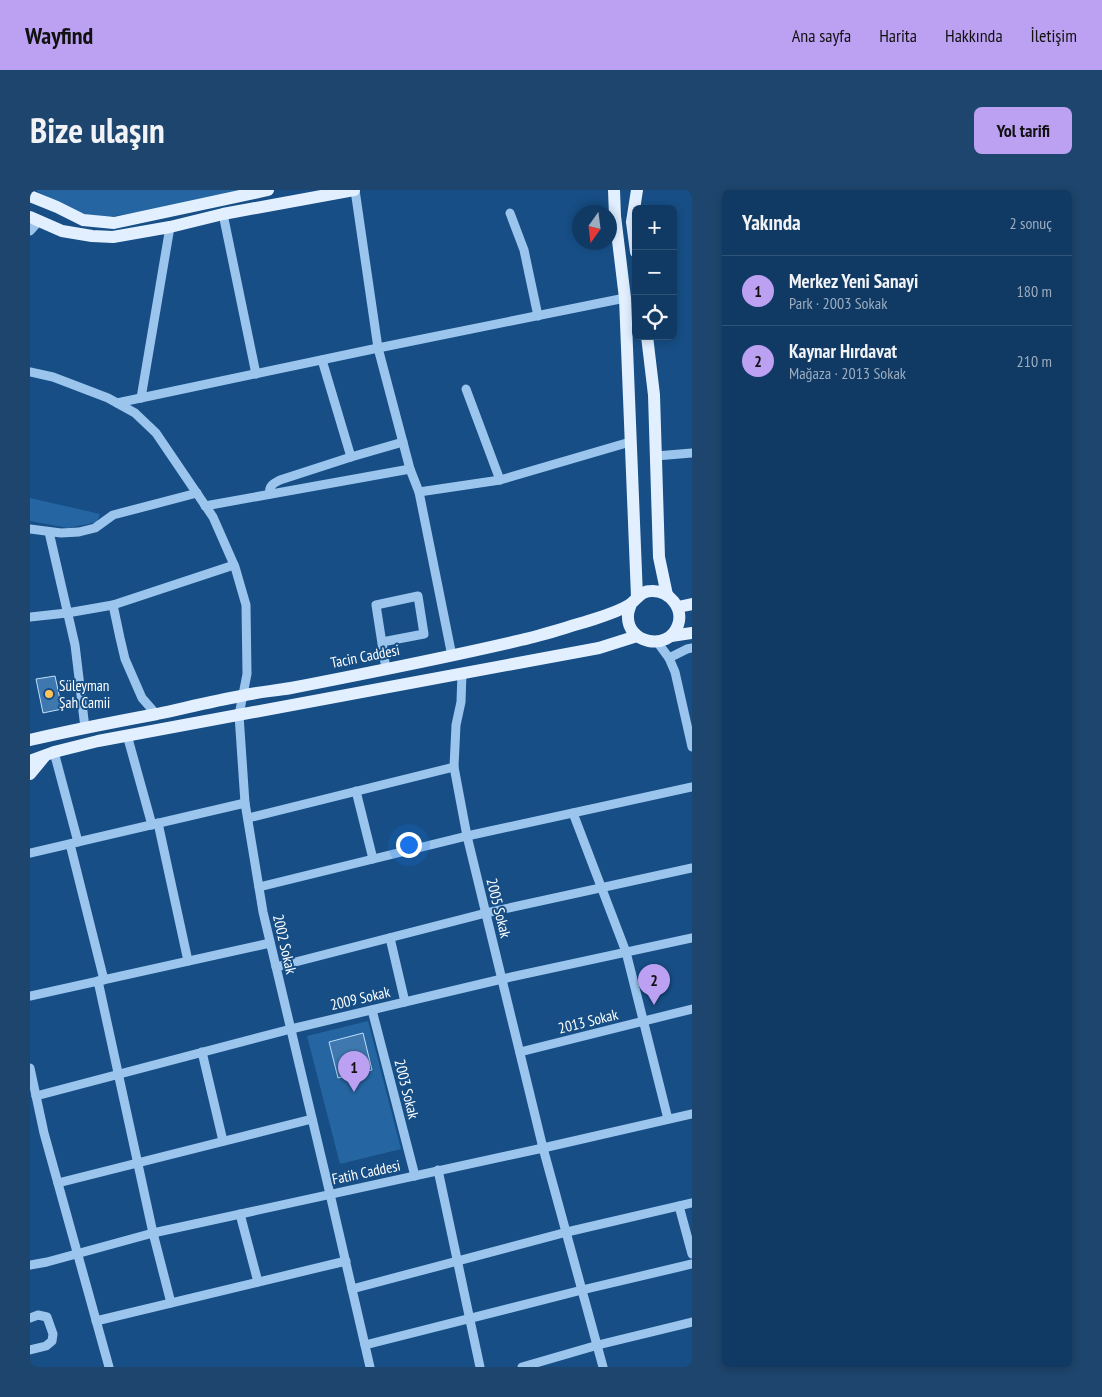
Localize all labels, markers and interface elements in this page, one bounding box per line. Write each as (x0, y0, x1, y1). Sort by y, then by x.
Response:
text: Wayfind (25, 20, 93, 51)
text: Ana sayfa (792, 24, 851, 47)
text: Harita (879, 24, 917, 47)
text: Hakkında (945, 24, 1003, 47)
text: İletişim (1031, 24, 1077, 47)
text: Bize ulaşın (30, 107, 165, 153)
button: Yol tarifi (974, 107, 1072, 154)
north arrow (572, 205, 617, 250)
map controls (632, 205, 677, 340)
button: + (632, 205, 677, 250)
text: Yakında (742, 209, 801, 236)
text: 2 sonuç (1009, 213, 1052, 233)
button: − (632, 250, 677, 295)
text: Merkez Yeni Sanayi (789, 269, 918, 293)
text: 1 (754, 281, 762, 301)
text: 180 m (1017, 281, 1052, 301)
text: Park · 2003 Sokak (789, 293, 887, 313)
button: locate (632, 295, 677, 340)
text: Kaynar Hırdavat (789, 339, 897, 363)
text: 2 (754, 351, 762, 371)
text: 210 m (1017, 351, 1052, 371)
text: Mağaza · 2013 Sokak (789, 363, 906, 383)
street label: Tacin Caddesi (329, 640, 401, 672)
place label: Süleyman Şah Camii (59, 676, 110, 712)
marker: Süleyman Şah Camii (43, 688, 55, 700)
your location (396, 832, 422, 858)
street label: 2005 Sokak (482, 876, 516, 940)
street label: 2002 Sokak (269, 912, 301, 976)
pin: 2 (638, 964, 670, 1005)
street label: 2009 Sokak (328, 982, 392, 1014)
street label: 2013 Sokak (556, 1004, 620, 1038)
pin: 1 (338, 1051, 370, 1092)
street label: 2003 Sokak (390, 1057, 424, 1121)
street label: Fatih Caddesi (330, 1155, 402, 1189)

